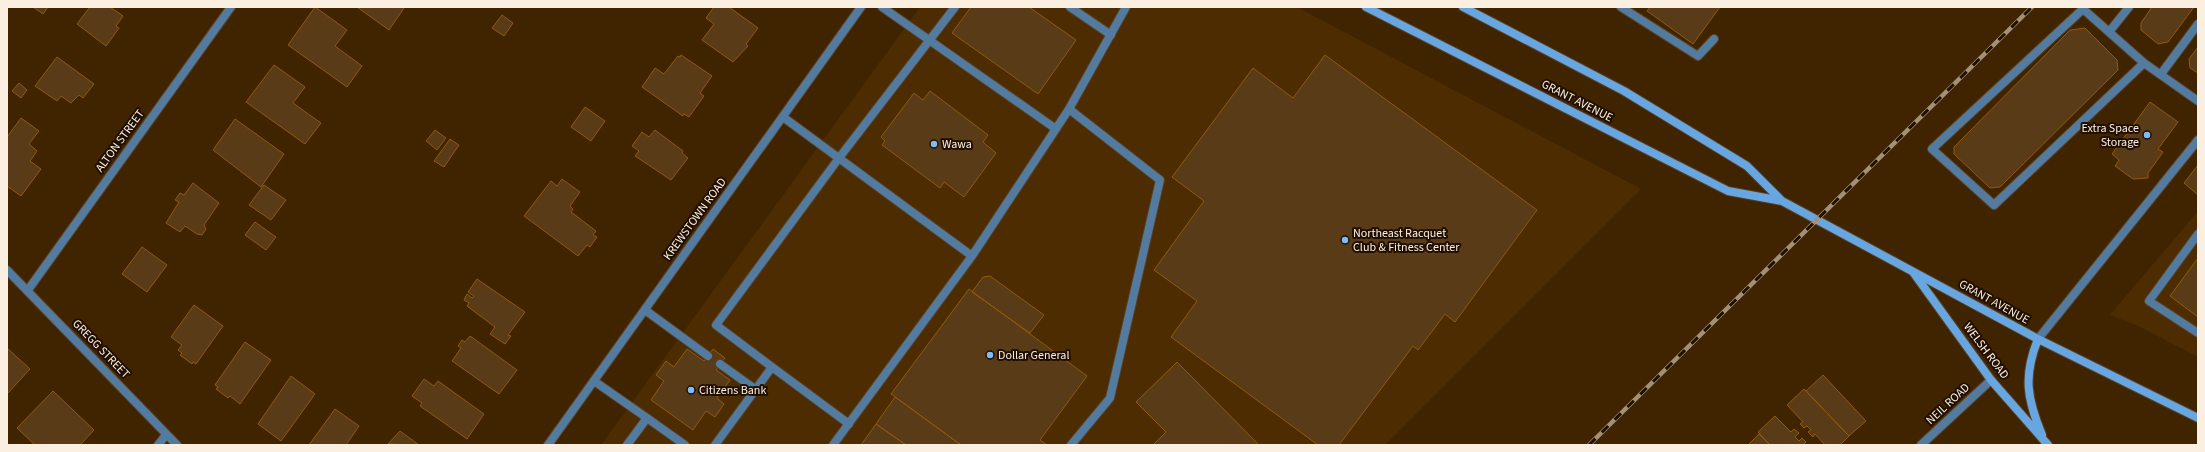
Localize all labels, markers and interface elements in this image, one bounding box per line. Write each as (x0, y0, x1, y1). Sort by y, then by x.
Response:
street label: GRANT AVENUE (1538, 76, 1616, 126)
street label: ALTON STREET (91, 106, 149, 176)
place label: Extra Space Storage (2081, 120, 2139, 151)
marker: Extra Space Storage (2142, 130, 2152, 140)
place label: Wawa (942, 136, 972, 153)
marker: Wawa (929, 139, 939, 149)
street label: KREWSTOWN ROAD (659, 174, 731, 264)
place label: Northeast Racquet Club & Fitness Center (1353, 225, 1460, 256)
marker: Northeast Racquet Club & Fitness Center (1340, 235, 1350, 245)
street label: GRANT AVENUE (1956, 276, 2032, 328)
street label: GREGG STREET (68, 316, 134, 383)
street label: WELSH ROAD (1959, 319, 2013, 383)
place label: Dollar General (998, 347, 1069, 364)
marker: Dollar General (985, 350, 995, 360)
street label: NEIL ROAD (1922, 379, 1974, 429)
place label: Citizens Bank (699, 382, 766, 399)
marker: Citizens Bank (686, 385, 696, 395)

